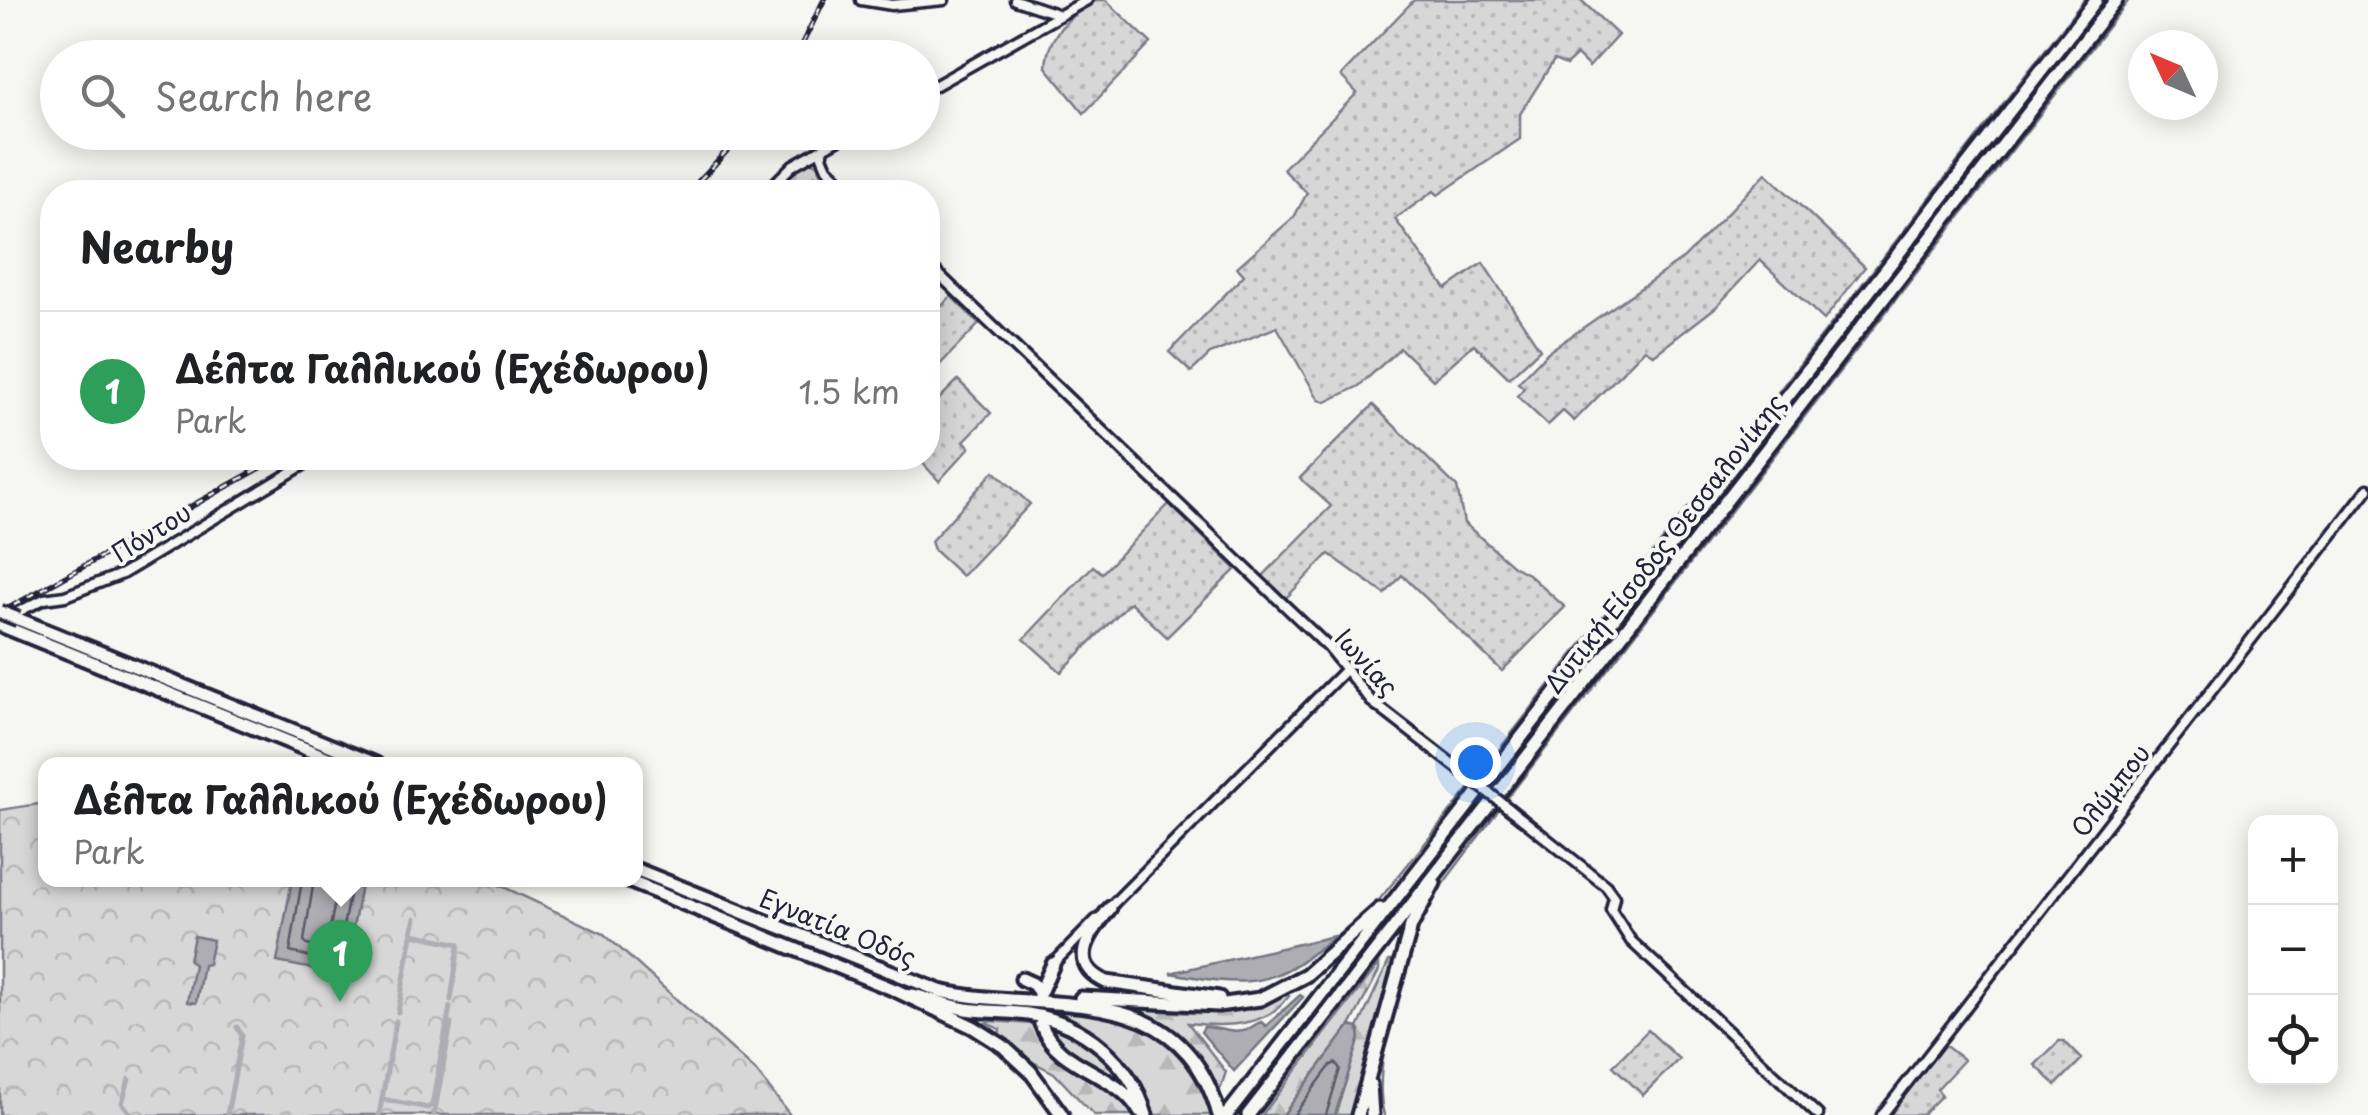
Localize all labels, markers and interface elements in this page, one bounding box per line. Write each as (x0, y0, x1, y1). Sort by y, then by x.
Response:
north arrow (2128, 30, 2218, 120)
search box (40, 40, 940, 150)
text: Search here (155, 67, 372, 124)
icon: search (75, 68, 130, 123)
text: Nearby (80, 214, 234, 277)
text: Δέλτα Γαλλικού (Εχέδωρου) (175, 339, 710, 396)
text: 1 (105, 367, 120, 415)
text: 1.5 km (798, 367, 900, 415)
street label: Δυτική Είσοδος Θεσσαλονίκης (1535, 385, 1793, 701)
text: Park (175, 396, 247, 444)
street label: Πόντου (104, 493, 198, 571)
street label: Ιωνίας (1326, 620, 1408, 704)
street label: Ολύμπου (2061, 735, 2159, 845)
your location (1450, 737, 1501, 788)
popup (38, 757, 643, 887)
text: Δέλτα Γαλλικού (Εχέδωρου) (73, 770, 608, 827)
map controls (2248, 815, 2338, 1085)
button: + (2248, 815, 2338, 905)
text: Park (73, 827, 145, 875)
street label: Εγνατία Οδός (754, 878, 922, 976)
button: − (2248, 905, 2338, 995)
pin: 1 (308, 920, 372, 1002)
button: locate (2248, 995, 2338, 1085)

